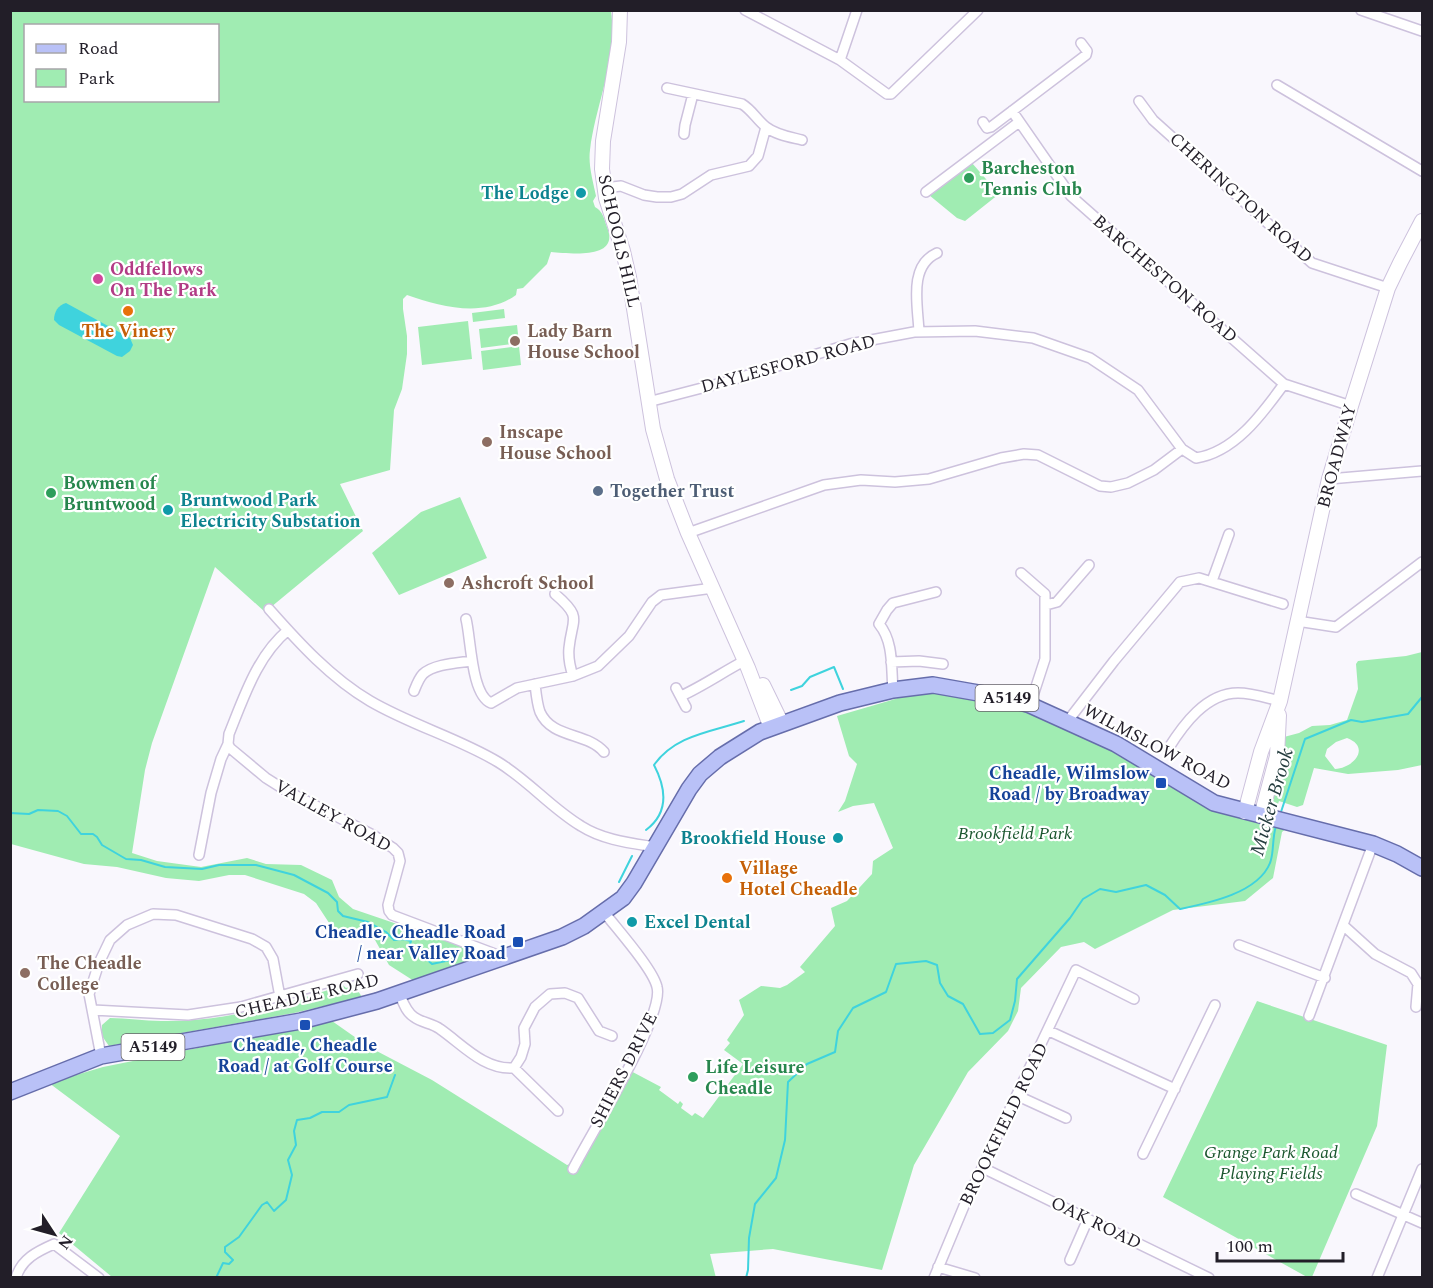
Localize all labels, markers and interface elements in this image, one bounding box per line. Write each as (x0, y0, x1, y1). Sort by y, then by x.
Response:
legend (24, 24, 219, 102)
text: Road (78, 35, 119, 62)
text: Park (78, 65, 115, 92)
street label: CHERINGTON ROAD (1163, 126, 1319, 270)
place label: Barcheston Tennis Club (981, 155, 1082, 203)
marker: Barcheston Tennis Club (962, 171, 976, 185)
street label: SCHOOLS HILL (591, 172, 647, 310)
place label: The Lodge (481, 180, 569, 207)
marker: The Lodge (574, 186, 588, 200)
street label: BARCHESTON ROAD (1086, 208, 1244, 350)
place label: Oddfellows On The Park (110, 256, 217, 304)
marker: Oddfellows On The Park (91, 272, 105, 286)
marker: The Vinery (121, 304, 135, 318)
place label: The Vinery (81, 318, 176, 345)
place label: Lady Barn House School (527, 318, 640, 366)
street label: DAYLESFORD ROAD (697, 328, 879, 400)
marker: Lady Barn House School (508, 334, 522, 348)
street label: BROADWAY (1310, 401, 1364, 511)
place label: Inscape House School (499, 419, 612, 467)
marker: Inscape House School (480, 435, 494, 449)
place label: Bowmen of Bruntwood (63, 470, 157, 518)
place label: Together Trust (610, 478, 734, 505)
marker: Together Trust (591, 484, 605, 498)
marker: Bowmen of Bruntwood (44, 486, 58, 500)
place label: Bruntwood Park Electricity Substation (180, 487, 361, 535)
marker: Bruntwood Park Electricity Substation (161, 503, 175, 517)
place label: Ashcroft School (461, 570, 594, 597)
marker: Ashcroft School (442, 576, 456, 590)
road number: A5149 (976, 685, 1038, 711)
street label: WILMSLOW ROAD (1078, 697, 1236, 797)
water label: Micker Brook (1242, 744, 1302, 860)
place label: Cheadle, Wilmslow Road / by Broadway (988, 760, 1150, 808)
street label: VALLEY ROAD (270, 773, 396, 859)
marker: Cheadle, Wilmslow Road / by Broadway (1154, 776, 1168, 790)
park label: Brookfield Park (958, 820, 1073, 847)
place label: Brookfield House (680, 825, 826, 852)
marker: Brookfield House (831, 831, 845, 845)
place label: Village Hotel Cheadle (739, 855, 858, 903)
marker: Village Hotel Cheadle (720, 871, 734, 885)
place label: Excel Dental (644, 909, 751, 936)
marker: Excel Dental (625, 915, 639, 929)
place label: Cheadle, Cheadle Road / near Valley Road (315, 919, 507, 967)
marker: Cheadle, Cheadle Road / near Valley Road (511, 935, 525, 949)
place label: The Cheadle College (37, 950, 142, 998)
marker: The Cheadle College (18, 966, 32, 980)
street label: CHEADLE ROAD (232, 966, 382, 1026)
street label: SHIERS DRIVE (583, 1007, 665, 1133)
marker: Cheadle, Cheadle Road / at Golf Course (298, 1018, 312, 1032)
place label: Cheadle, Cheadle Road / at Golf Course (217, 1032, 393, 1080)
road number: A5149 (122, 1034, 184, 1060)
street label: BROOKFIELD ROAD (953, 1038, 1055, 1210)
place label: Life Leisure Cheadle (705, 1054, 804, 1102)
marker: Life Leisure Cheadle (686, 1070, 700, 1084)
park label: Grange Park Road Playing Fields (1204, 1139, 1338, 1187)
street label: OAK ROAD (1046, 1189, 1146, 1257)
north arrow (24, 1204, 84, 1264)
scale bar (1217, 1225, 1343, 1263)
text: N (52, 1230, 79, 1255)
text: 100 m (1226, 1233, 1273, 1260)

